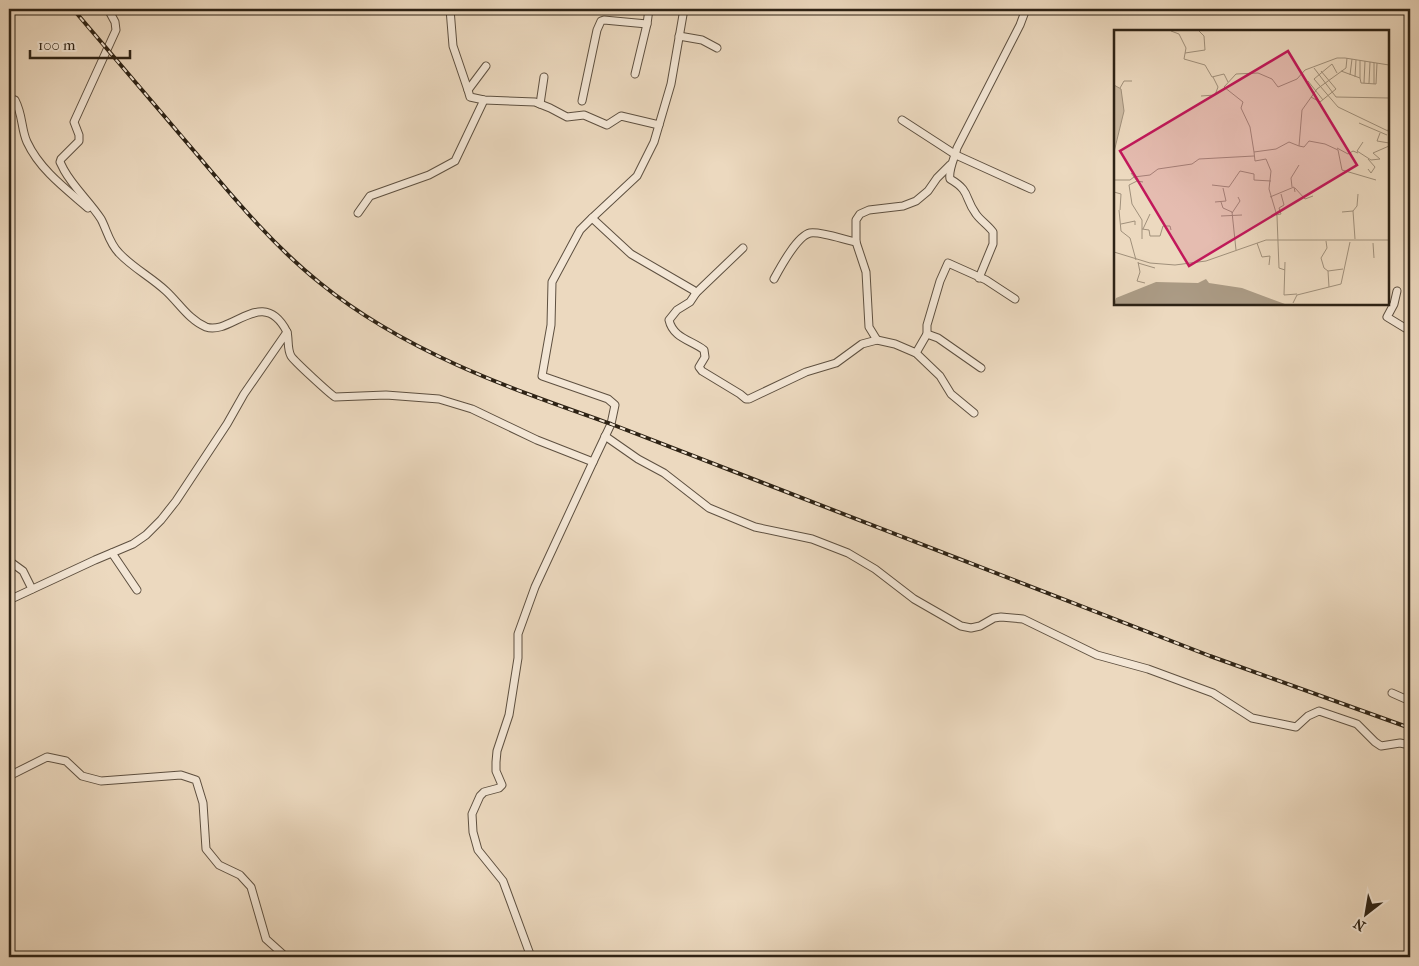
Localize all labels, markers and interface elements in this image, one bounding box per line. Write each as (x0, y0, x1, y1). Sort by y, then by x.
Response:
scale bar (30, 28, 130, 60)
inset map (1114, 30, 1389, 305)
text: 100 m (38, 36, 76, 54)
north arrow (1342, 888, 1392, 938)
text: N (1350, 914, 1368, 935)

